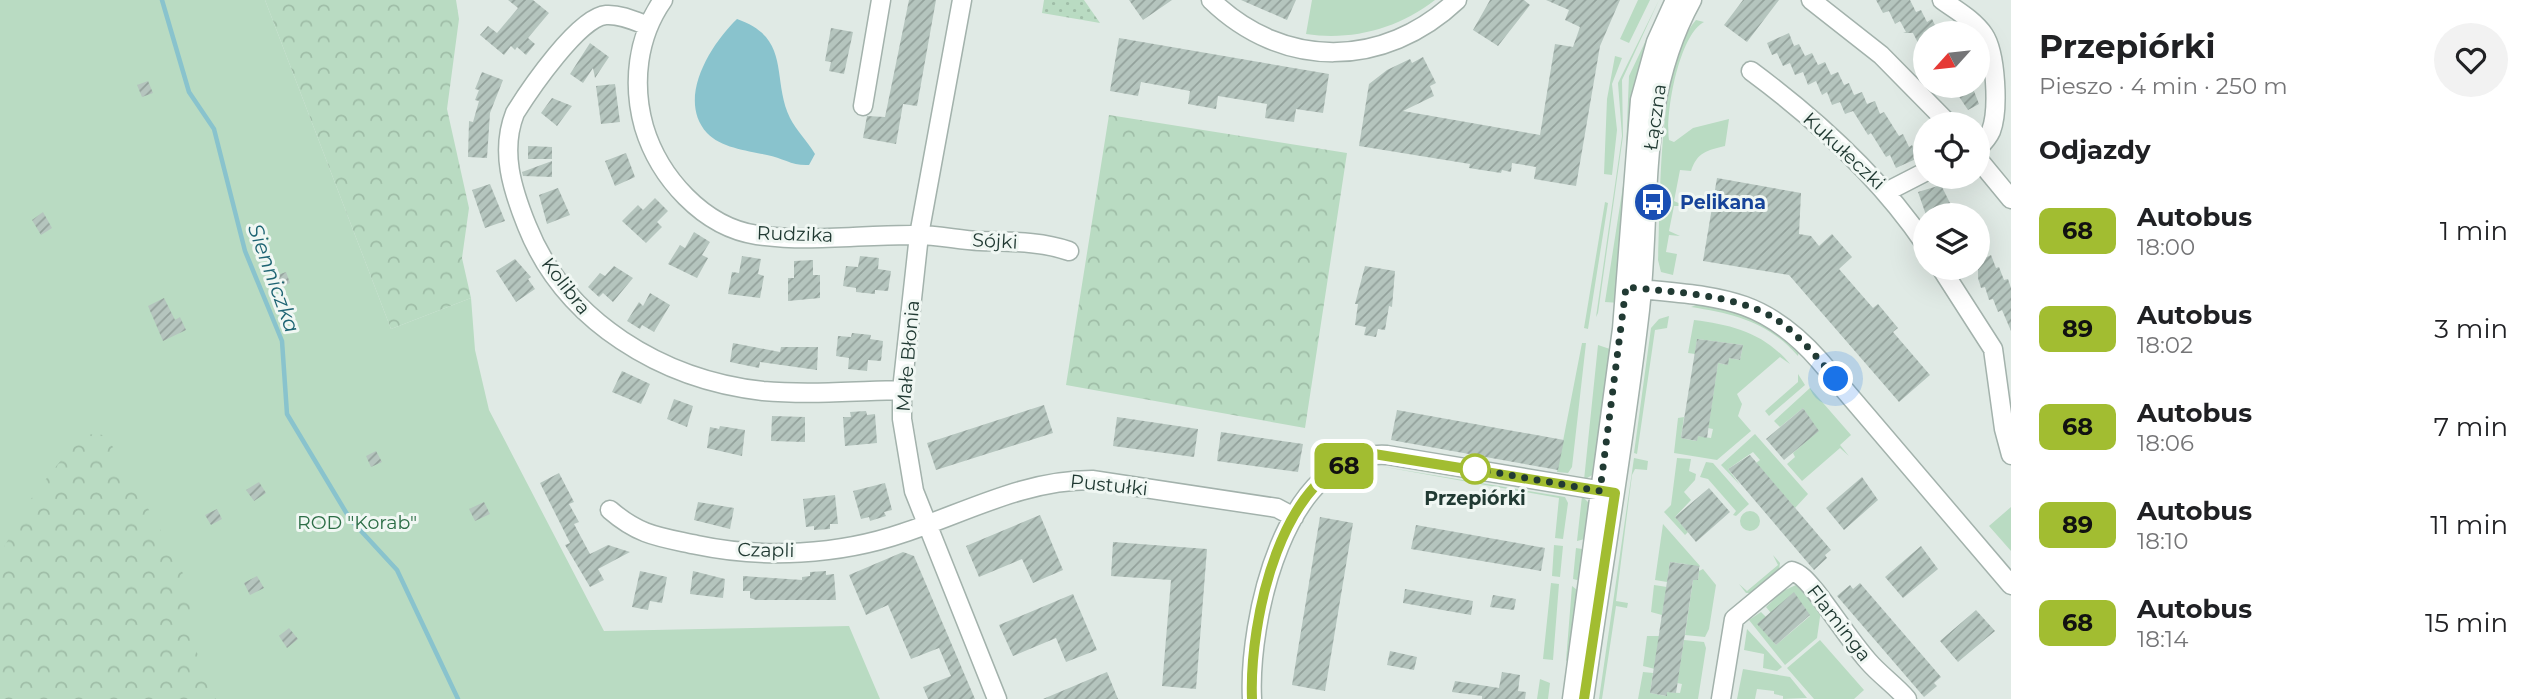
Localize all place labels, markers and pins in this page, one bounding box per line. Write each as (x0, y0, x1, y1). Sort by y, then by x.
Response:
bus stop icon: Pelikana (1632, 181, 1674, 223)
place label: Pelikana (1680, 191, 1766, 214)
marker: Przepiórki (1460, 454, 1490, 484)
place label: Przepiórki (1424, 487, 1526, 510)

